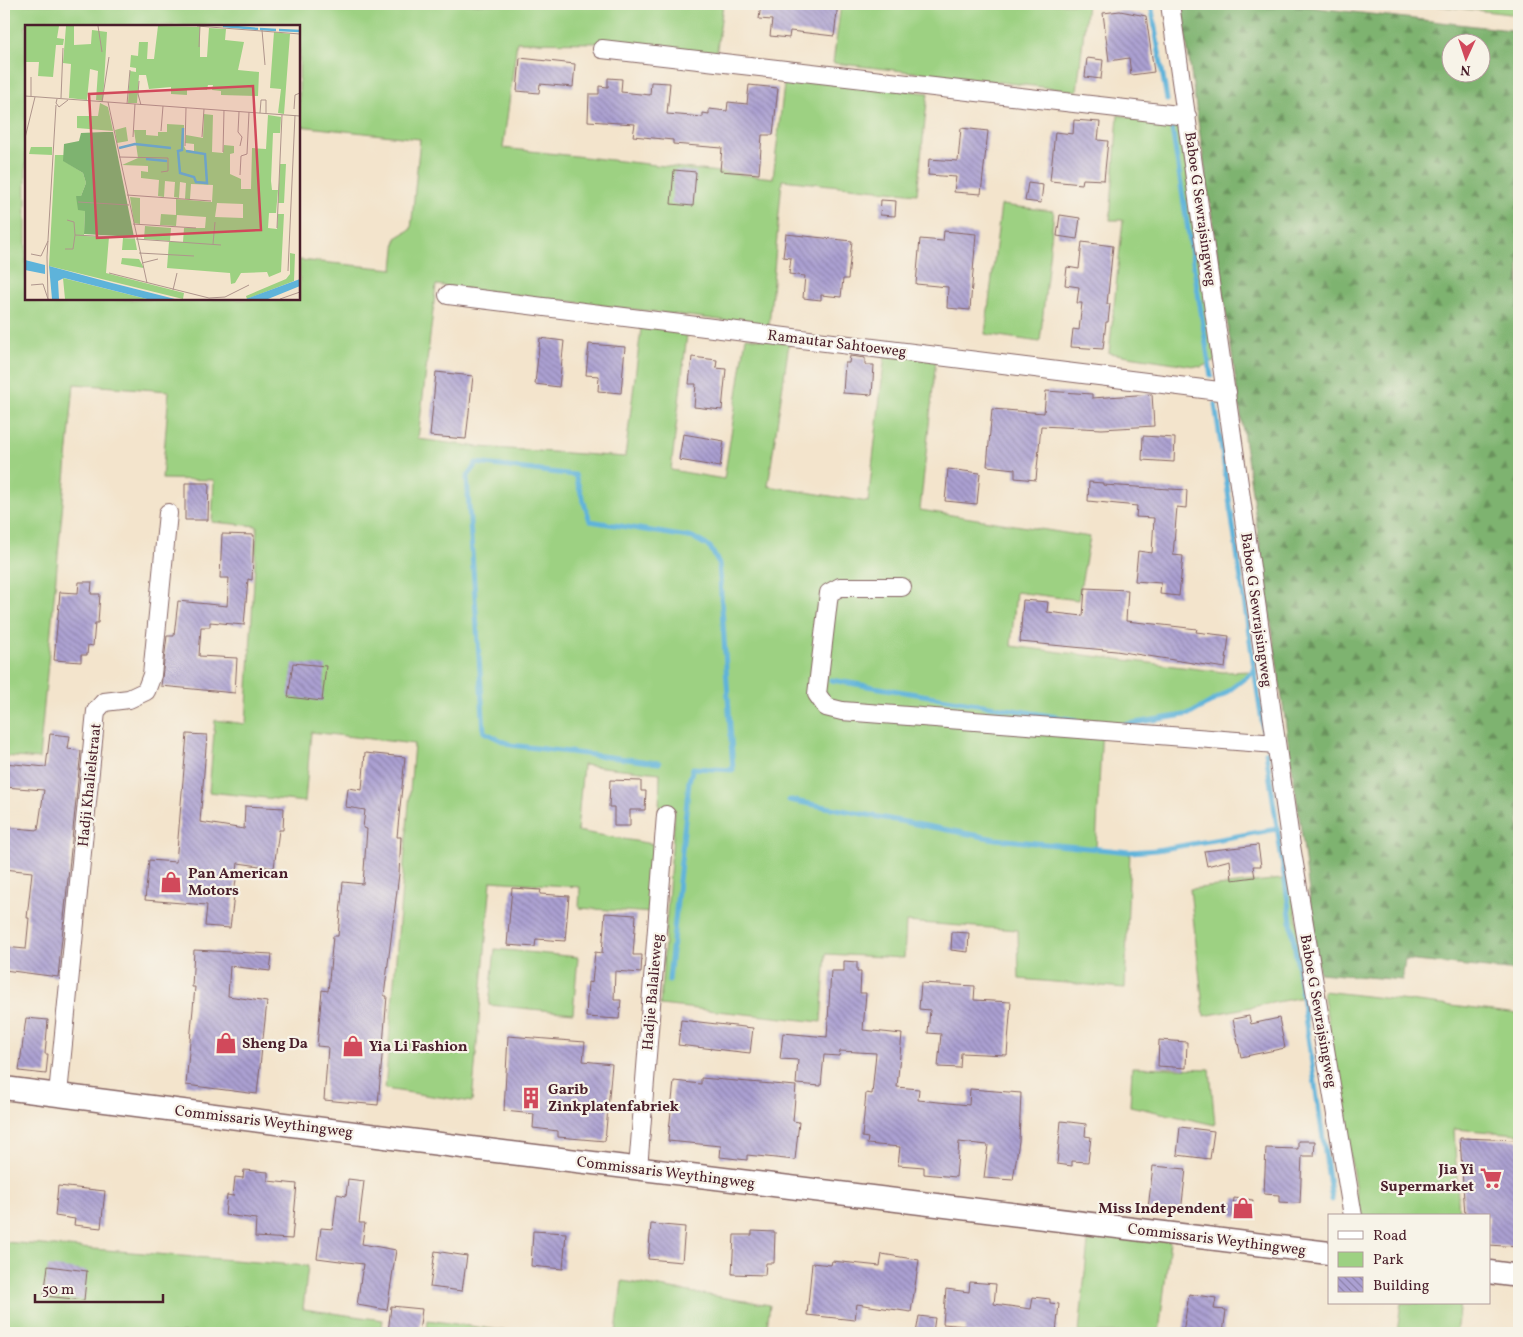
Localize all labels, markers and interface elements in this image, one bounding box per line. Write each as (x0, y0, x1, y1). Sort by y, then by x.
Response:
inset map (25, 25, 300, 300)
north arrow (1440, 32, 1490, 82)
text: N (1460, 60, 1471, 79)
street label: Baboe G Sewrajsingweg (1178, 131, 1221, 288)
street label: Ramautar Sahtoeweg (766, 326, 908, 363)
street label: Baboe G Sewrajsingweg (1234, 532, 1277, 689)
street label: Hadji Khalielstraat (74, 722, 107, 848)
place label: Pan American Motors (188, 864, 289, 902)
shop icon: Pan American Motors (158, 869, 184, 895)
street label: Hadjie Balalieweg (638, 933, 669, 1051)
street label: Baboe G Sewrajsingweg (1294, 933, 1341, 1090)
shop icon: Sheng Da (213, 1030, 239, 1056)
shop icon: Yia Li Fashion (340, 1033, 366, 1059)
place label: Sheng Da (242, 1034, 308, 1055)
place label: Yia Li Fashion (369, 1037, 468, 1058)
place label: Garib Zinkplatenfabriek (548, 1080, 679, 1118)
building icon: Garib Zinkplatenfabriek (518, 1085, 544, 1111)
street label: Commissaris Weythingweg (173, 1101, 354, 1144)
street label: Commissaris Weythingweg (575, 1152, 756, 1195)
place label: Jia Yi Supermarket (1380, 1160, 1474, 1198)
supermarket icon: Jia Yi Supermarket (1478, 1165, 1504, 1191)
shop icon: Miss Independent (1230, 1195, 1256, 1221)
place label: Miss Independent (1098, 1199, 1226, 1220)
legend (1328, 1214, 1490, 1304)
street label: Commissaris Weythingweg (1126, 1219, 1307, 1262)
text: Road (1373, 1226, 1407, 1247)
text: Park (1373, 1250, 1404, 1271)
scale bar (35, 1272, 162, 1304)
text: Building (1373, 1276, 1430, 1297)
text: 50 m (42, 1280, 74, 1301)

